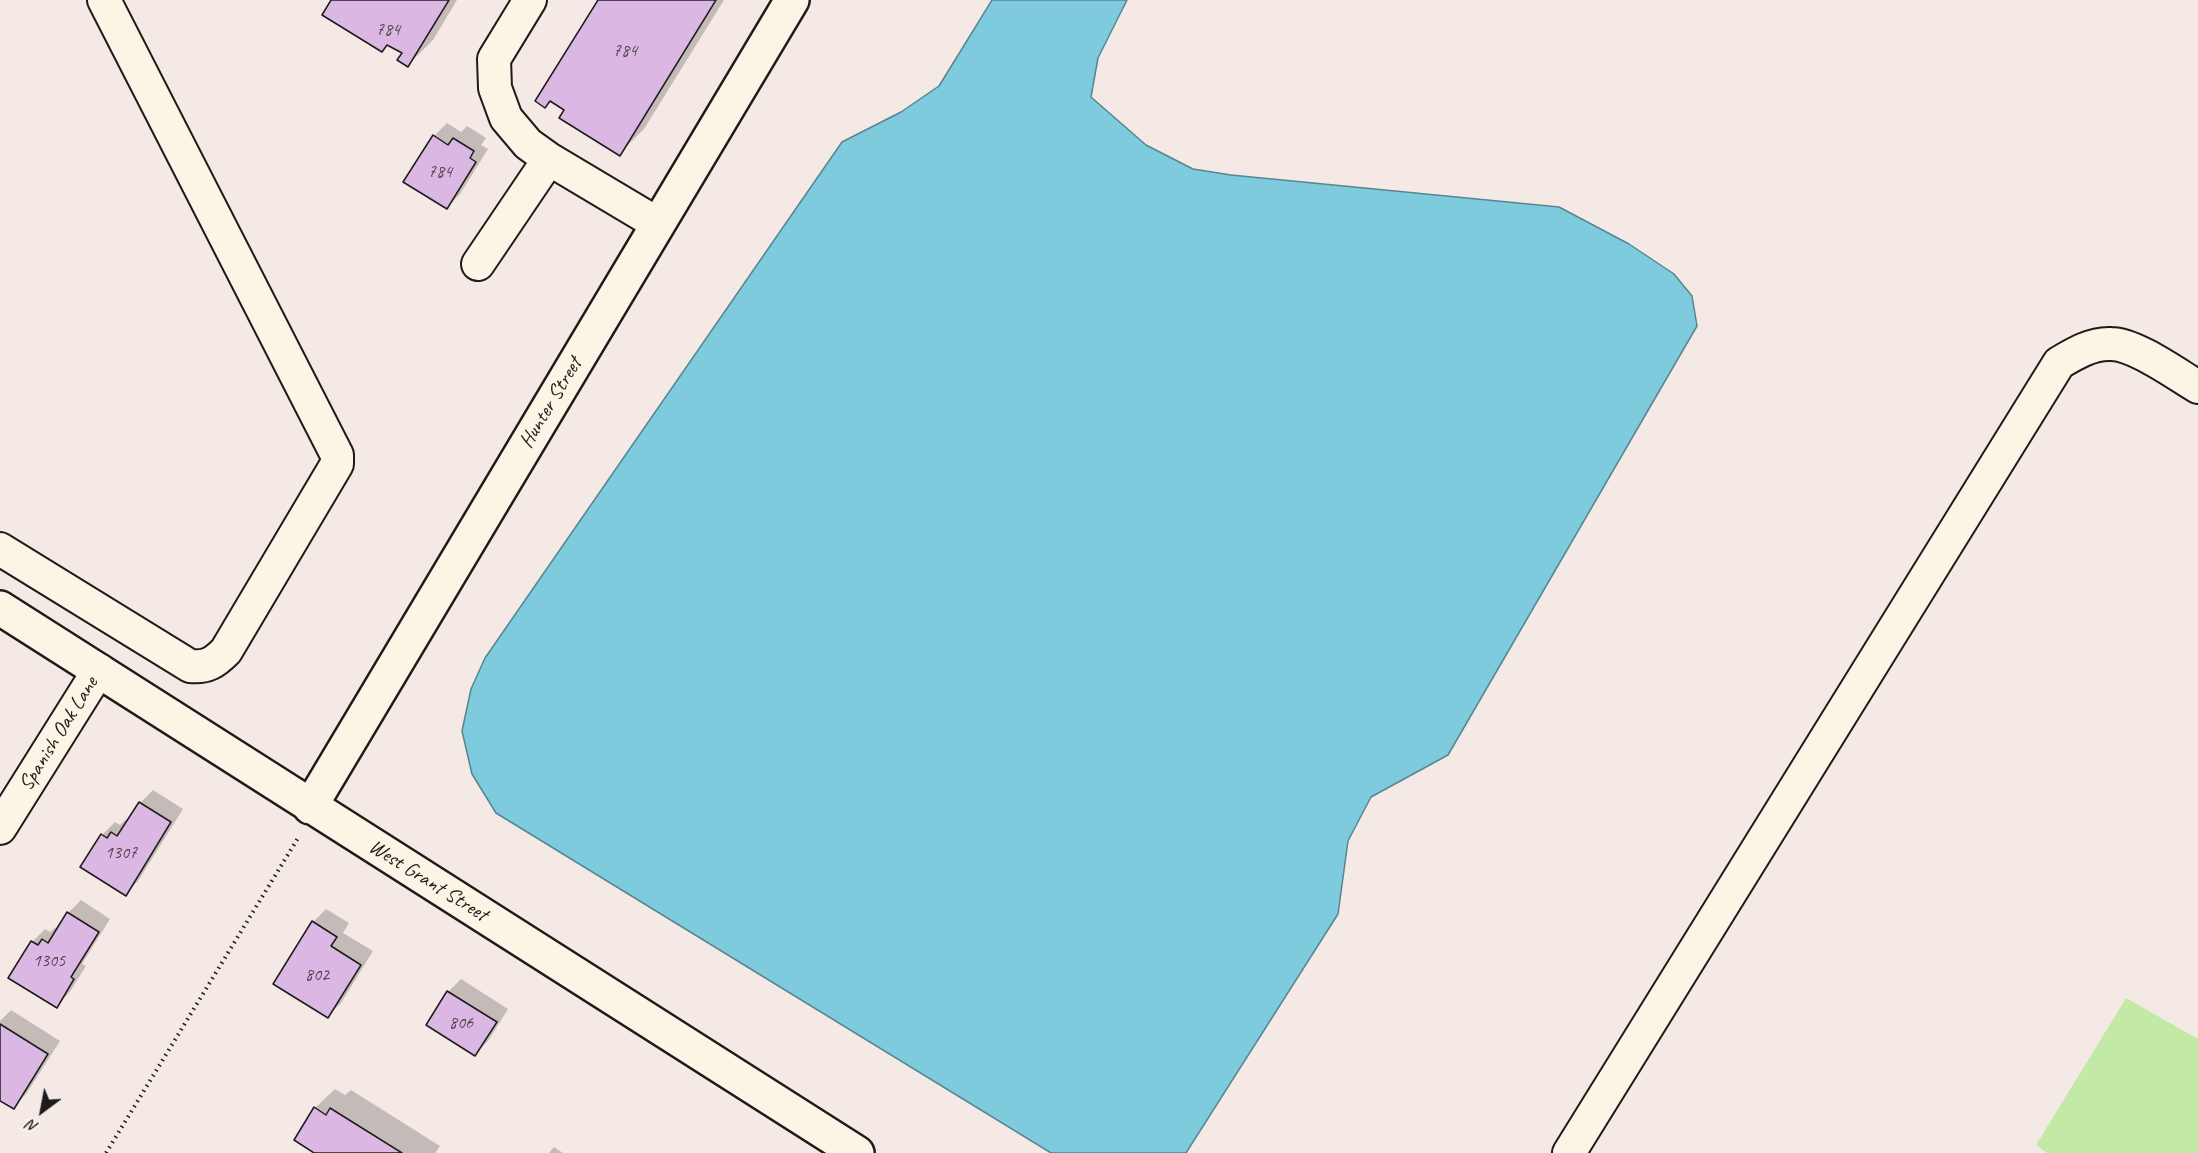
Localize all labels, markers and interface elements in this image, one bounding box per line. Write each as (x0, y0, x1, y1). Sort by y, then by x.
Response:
house number: 784 (376, 19, 400, 41)
house number: 784 (613, 40, 637, 62)
house number: 784 (428, 161, 452, 183)
street label: Hunter Street (514, 353, 588, 453)
street label: Spanish Oak Lane (14, 672, 104, 796)
street label: West Grant Street (364, 834, 492, 928)
house number: 1307 (105, 842, 137, 864)
house number: 1305 (33, 950, 65, 972)
house number: 802 (305, 964, 329, 986)
house number: 806 (449, 1012, 473, 1034)
north arrow (12, 1081, 72, 1141)
text: N (23, 1115, 42, 1137)

